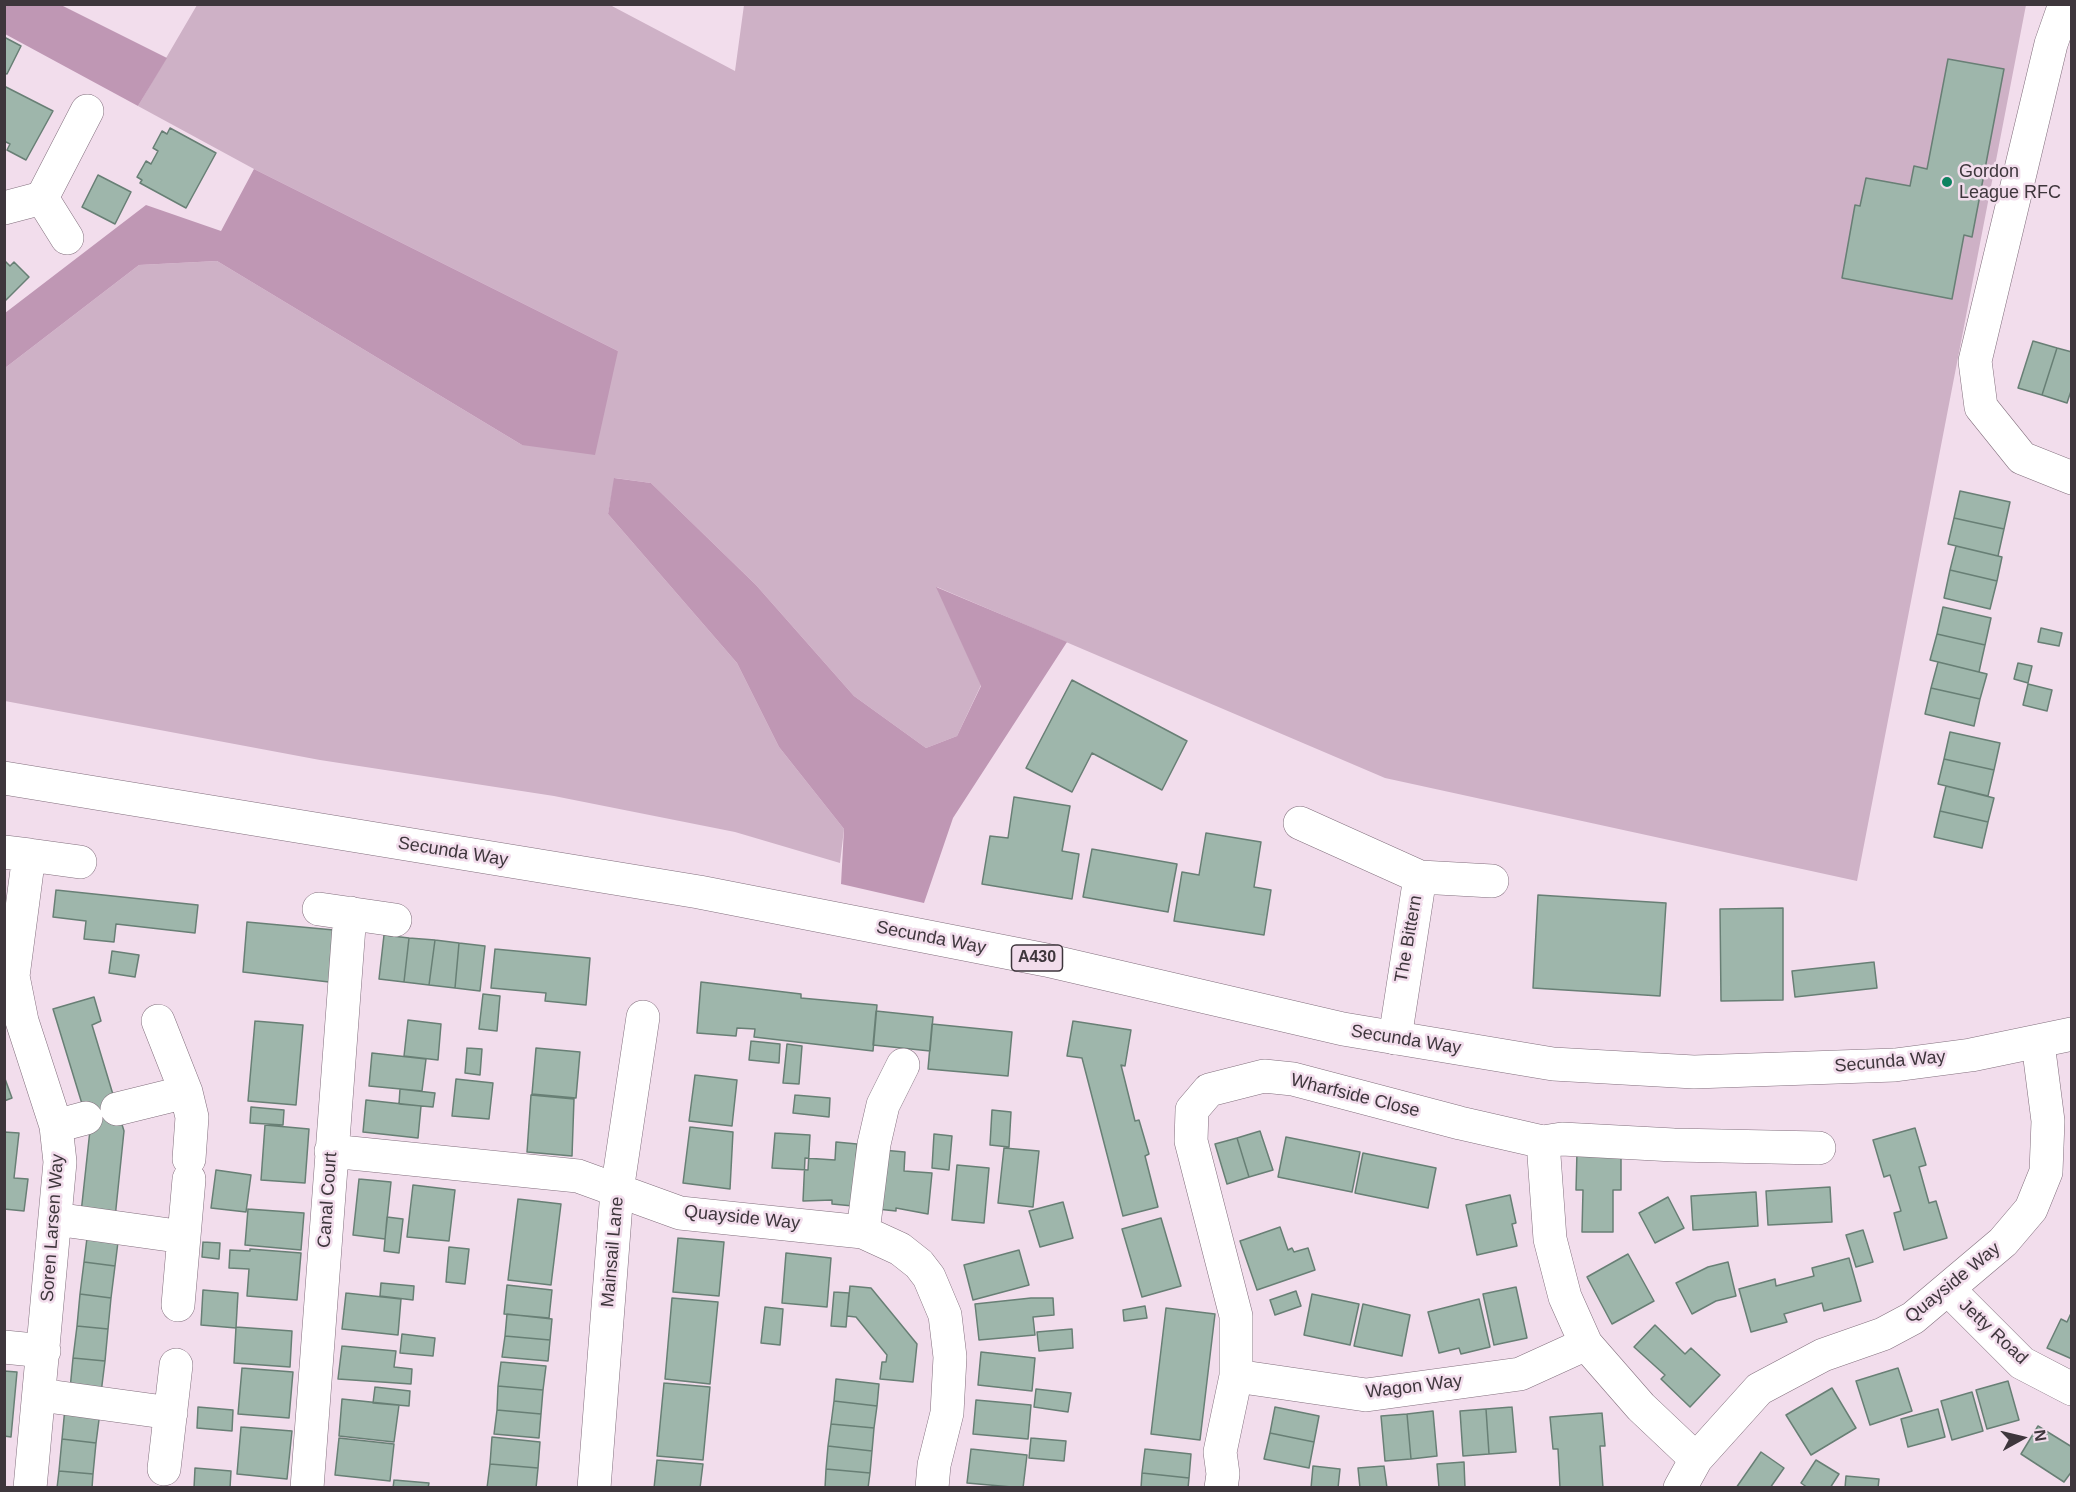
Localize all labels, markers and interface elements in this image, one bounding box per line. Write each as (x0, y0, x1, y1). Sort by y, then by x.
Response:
place label: Gordon League RFC (1959, 161, 2061, 204)
marker: Gordon League RFC (1940, 175, 1954, 189)
street label: Secunda Way (396, 833, 510, 871)
street label: The Bittern (1391, 894, 1427, 984)
street label: Secunda Way (874, 917, 988, 959)
road number: A430 (1012, 945, 1062, 971)
street label: Secunda Way (1349, 1021, 1463, 1059)
street label: Secunda Way (1834, 1046, 1946, 1078)
street label: Wharfside Close (1288, 1070, 1422, 1122)
street label: Canal Court (314, 1151, 342, 1249)
street label: Soren Larsen Way (37, 1153, 69, 1303)
street label: Mainsail Lane (597, 1196, 629, 1308)
street label: Quayside Way (683, 1201, 801, 1235)
street label: Quayside Way (1901, 1238, 2005, 1328)
street label: Jetty Road (1954, 1295, 2032, 1369)
street label: Wagon Way (1365, 1370, 1463, 1404)
north arrow (1992, 1408, 2052, 1468)
text: N (2031, 1429, 2050, 1442)

